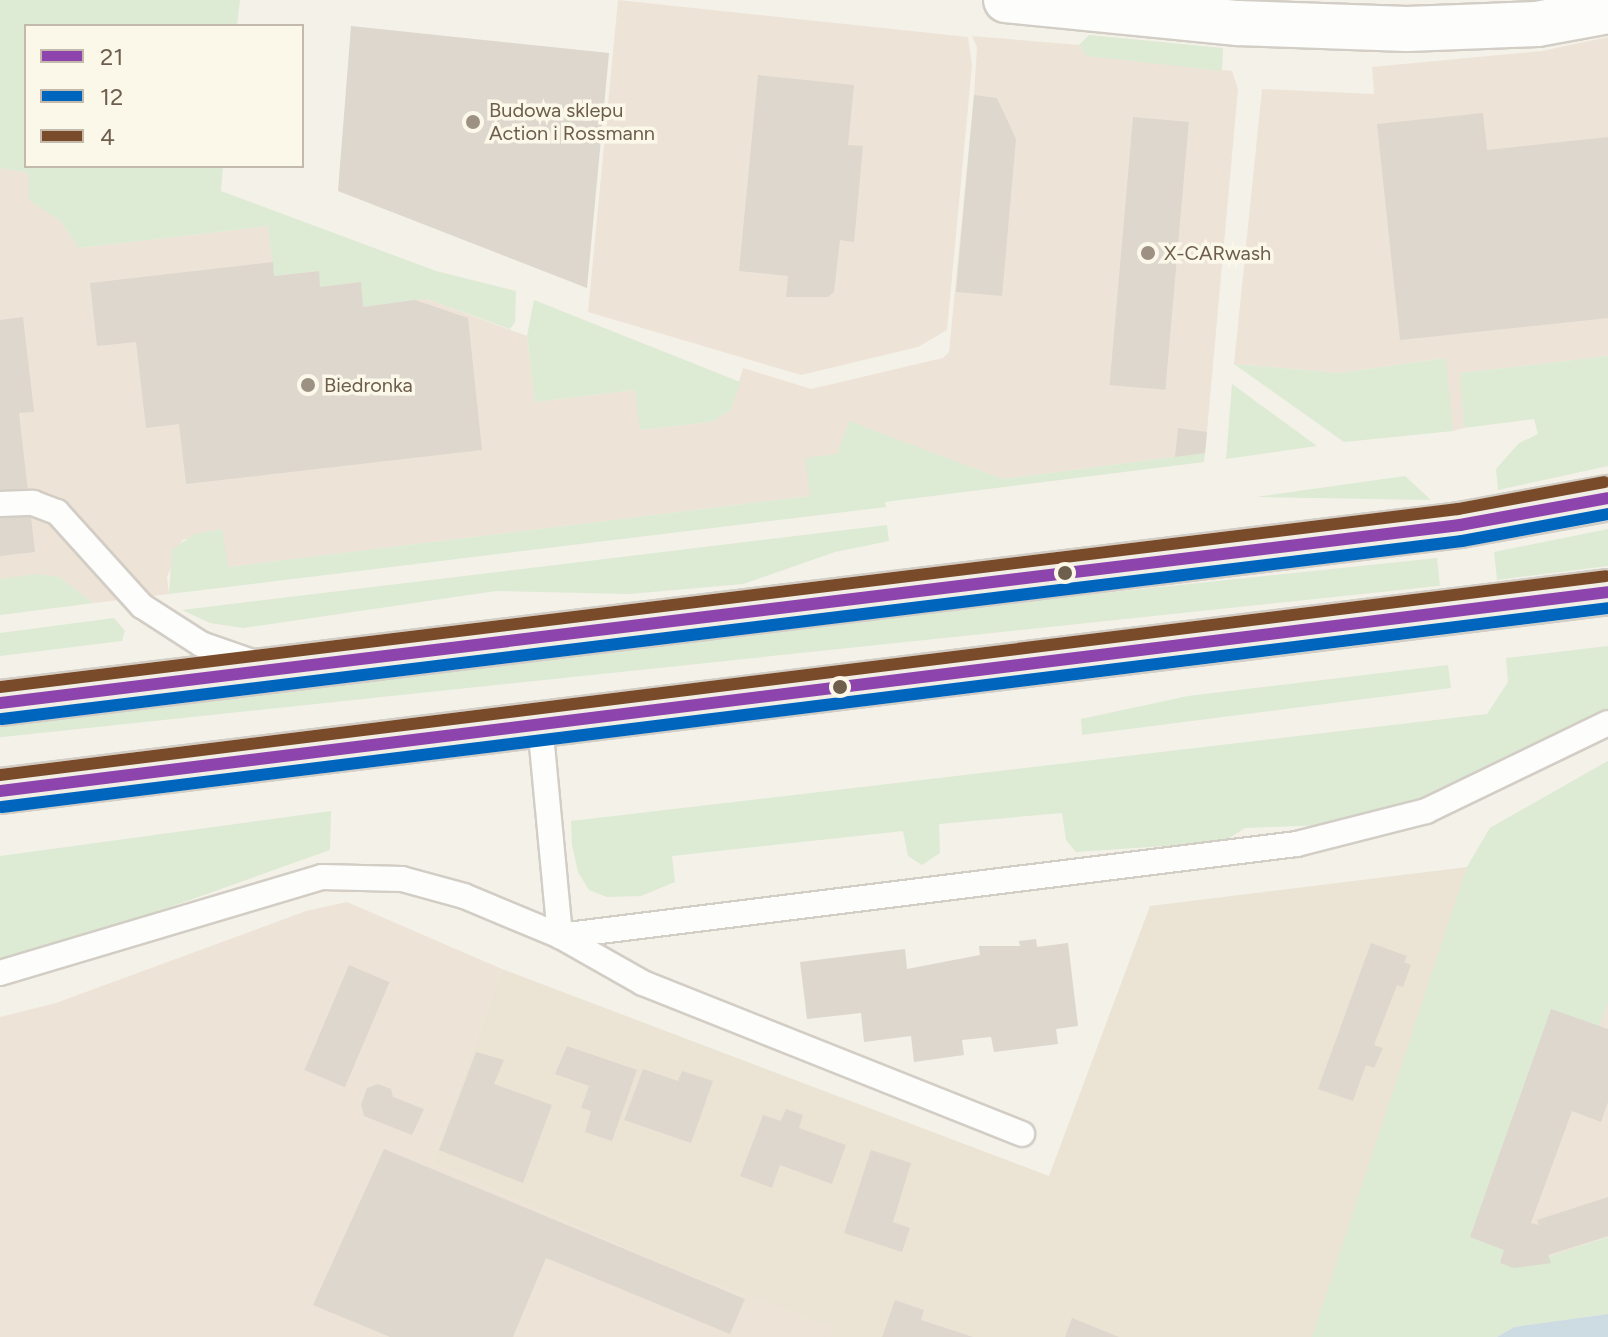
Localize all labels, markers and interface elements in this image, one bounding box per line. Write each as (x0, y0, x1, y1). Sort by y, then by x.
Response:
legend (24, 24, 304, 168)
text: 21 (100, 42, 123, 71)
text: 12 (100, 82, 123, 111)
place label: Budowa sklepu Action i Rossmann (489, 98, 655, 145)
marker: Budowa sklepu Action i Rossmann (464, 113, 482, 131)
text: 4 (100, 122, 115, 151)
place label: X-CARwash (1164, 241, 1271, 265)
marker: X-CARwash (1139, 244, 1157, 262)
place label: Biedronka (324, 373, 413, 397)
marker: Biedronka (299, 376, 317, 394)
unlabelled marker (1057, 565, 1073, 581)
unlabelled marker (832, 679, 848, 695)

